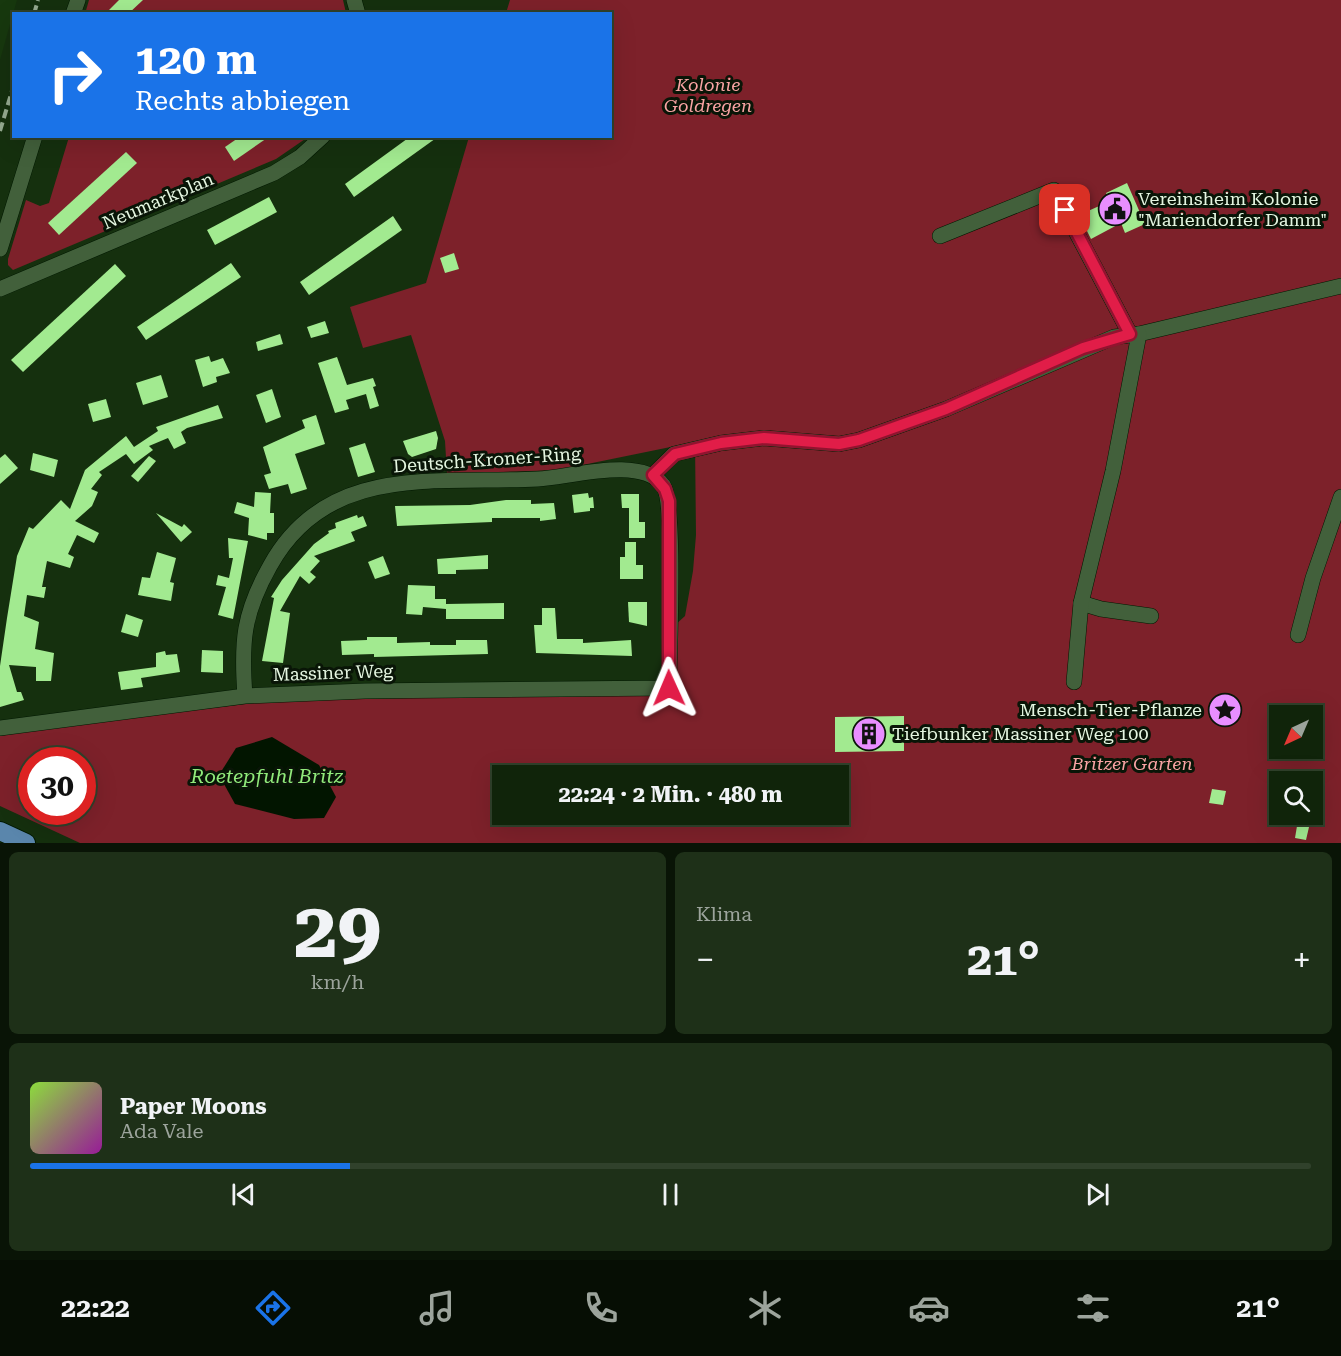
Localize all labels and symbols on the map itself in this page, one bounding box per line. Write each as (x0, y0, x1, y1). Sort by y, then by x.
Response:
park label: Kolonie Goldregen (664, 74, 752, 116)
street label: Neumarkplan (99, 168, 217, 233)
pin (1039, 184, 1090, 235)
place label: Vereinsheim Kolonie "Mariendorfer Damm" (1138, 188, 1327, 230)
public building icon: Vereinsheim Kolonie "Mariendorfer Damm" (1097, 191, 1133, 227)
street label: Deutsch-Kroner-Ring (392, 442, 582, 477)
position arrow (637, 656, 701, 720)
street label: Massiner Weg (272, 660, 394, 685)
place icon: Mensch-Tier-Pflanze (1207, 692, 1243, 728)
place label: Mensch-Tier-Pflanze (1020, 699, 1202, 720)
north arrow (1269, 705, 1323, 759)
building icon: Tiefbunker Massiner Weg 100 (851, 716, 887, 752)
place label: Tiefbunker Massiner Weg 100 (892, 723, 1149, 744)
speed limit sign: 30 (18, 747, 96, 825)
park label: Britzer Garten (1070, 753, 1193, 774)
water label: Roetepfuhl Britz (190, 764, 344, 788)

